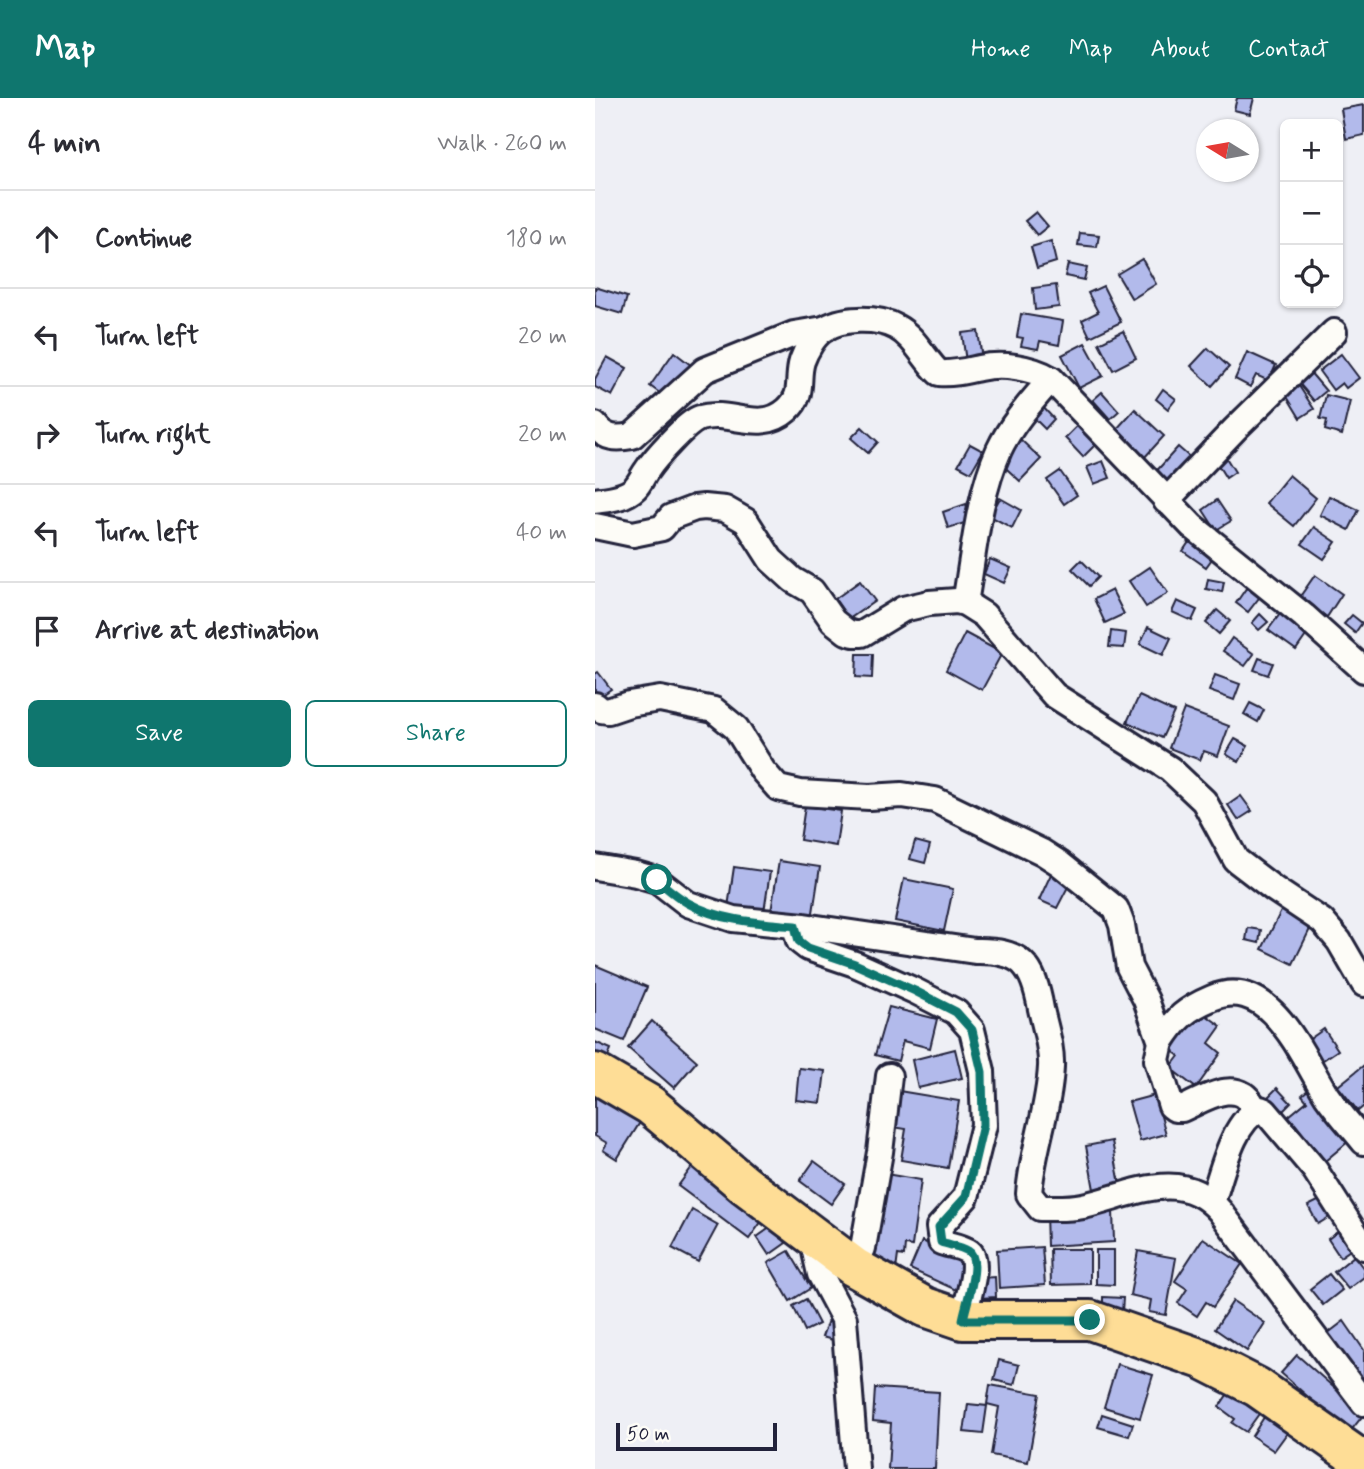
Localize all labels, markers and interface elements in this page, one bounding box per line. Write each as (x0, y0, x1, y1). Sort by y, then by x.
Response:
text: Map (35, 27, 95, 71)
text: Home (971, 34, 1031, 65)
text: Map (1069, 34, 1113, 65)
text: About (1151, 34, 1210, 65)
text: Contact (1248, 34, 1329, 65)
north arrow (1196, 119, 1259, 182)
map controls (1280, 119, 1343, 308)
button: + (1280, 119, 1343, 182)
text: 4 min (28, 124, 101, 163)
text: Walk · 260 m (437, 129, 567, 159)
button: − (1280, 182, 1343, 245)
icon: ahead (28, 220, 66, 258)
text: Continue (95, 222, 192, 256)
text: 180 m (506, 224, 567, 254)
button: locate (1280, 245, 1343, 308)
icon: left (28, 318, 66, 356)
text: Turn left (95, 320, 199, 354)
text: 20 m (518, 322, 567, 352)
icon: right (28, 416, 66, 454)
text: Turn right (95, 418, 211, 452)
text: 20 m (518, 420, 567, 450)
icon: left (28, 514, 66, 552)
text: Turn left (95, 516, 199, 550)
text: 40 m (516, 518, 567, 548)
icon: arrive (28, 612, 66, 650)
text: Arrive at destination (95, 614, 319, 648)
button: Save (28, 700, 291, 767)
button: Share (305, 700, 567, 767)
route start (641, 864, 672, 895)
route end (1074, 1304, 1105, 1335)
scale bar (616, 1420, 777, 1452)
text: 50 m (627, 1422, 670, 1447)

